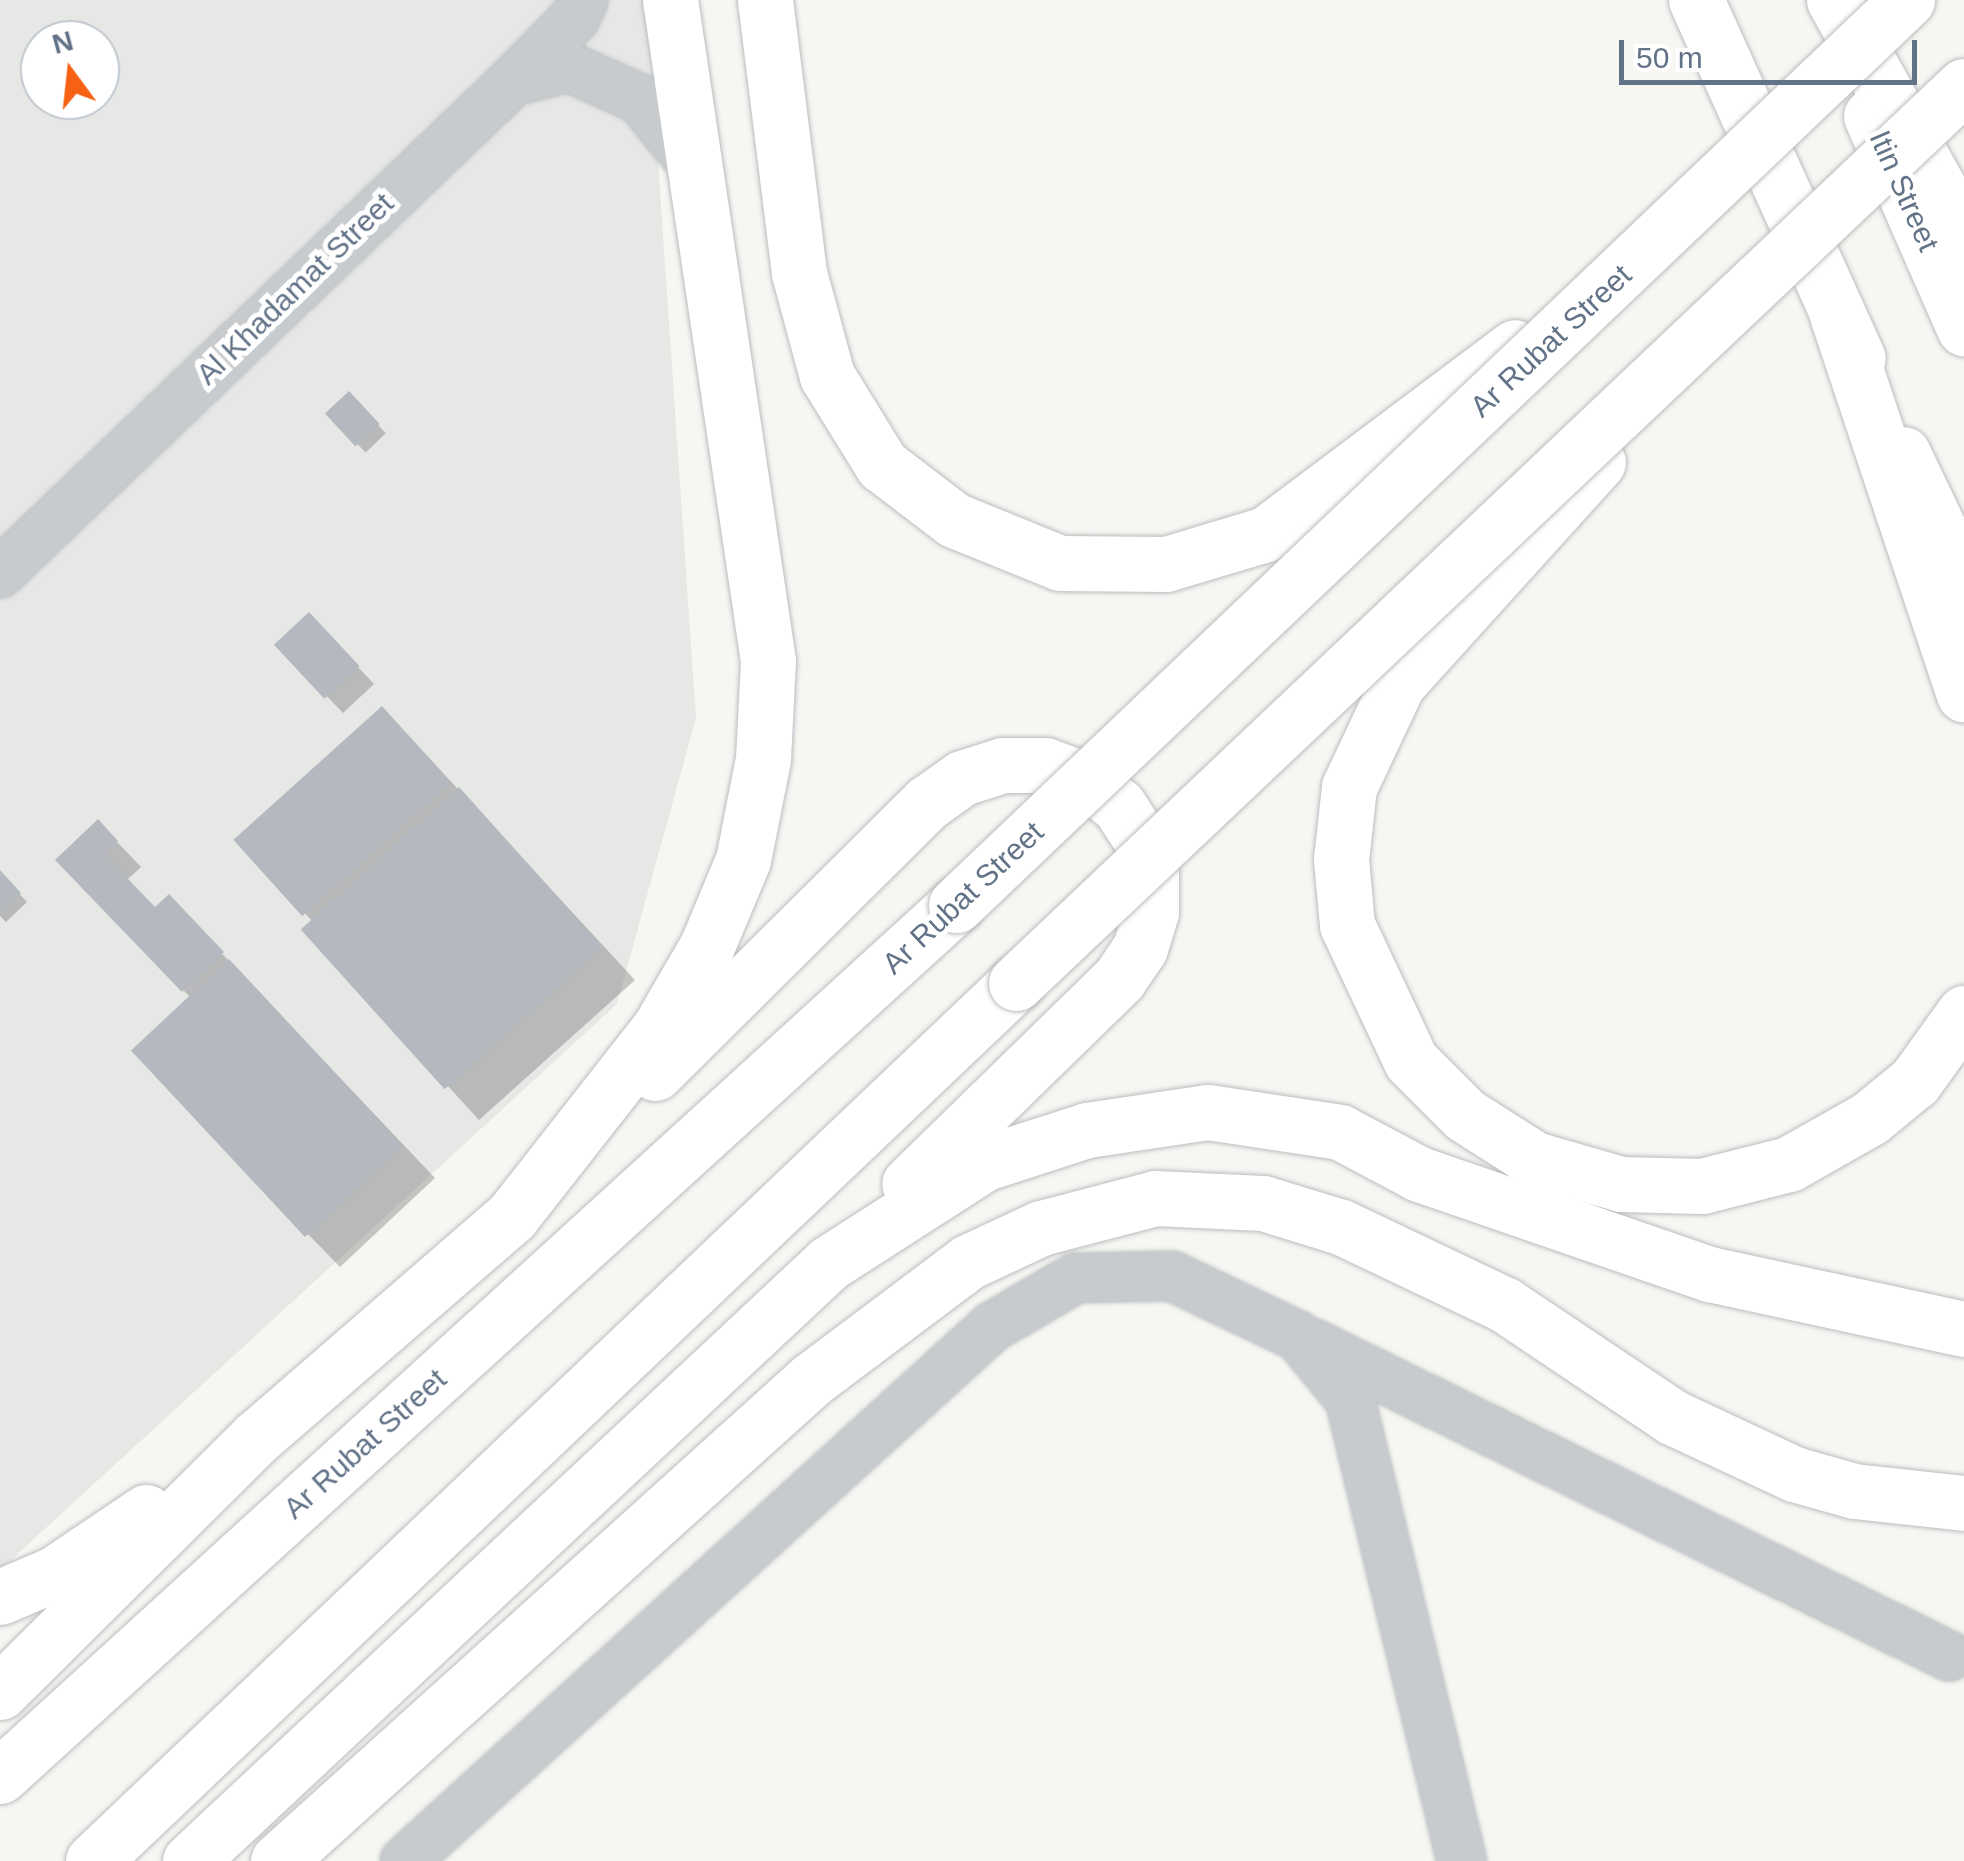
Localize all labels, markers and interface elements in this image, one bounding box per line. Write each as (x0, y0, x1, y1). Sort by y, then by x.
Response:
north arrow (20, 20, 120, 120)
scale bar (1624, 20, 1922, 82)
text: N (49, 25, 76, 60)
text: 50 m (1636, 41, 1703, 74)
street label: Itin Street (1861, 125, 1947, 257)
street label: Al Khadamat Street (189, 186, 401, 392)
street label: Ar Rubat Street (1463, 257, 1639, 425)
street label: Ar Rubat Street (875, 814, 1051, 982)
street label: Ar Rubat Street (276, 1361, 454, 1527)

